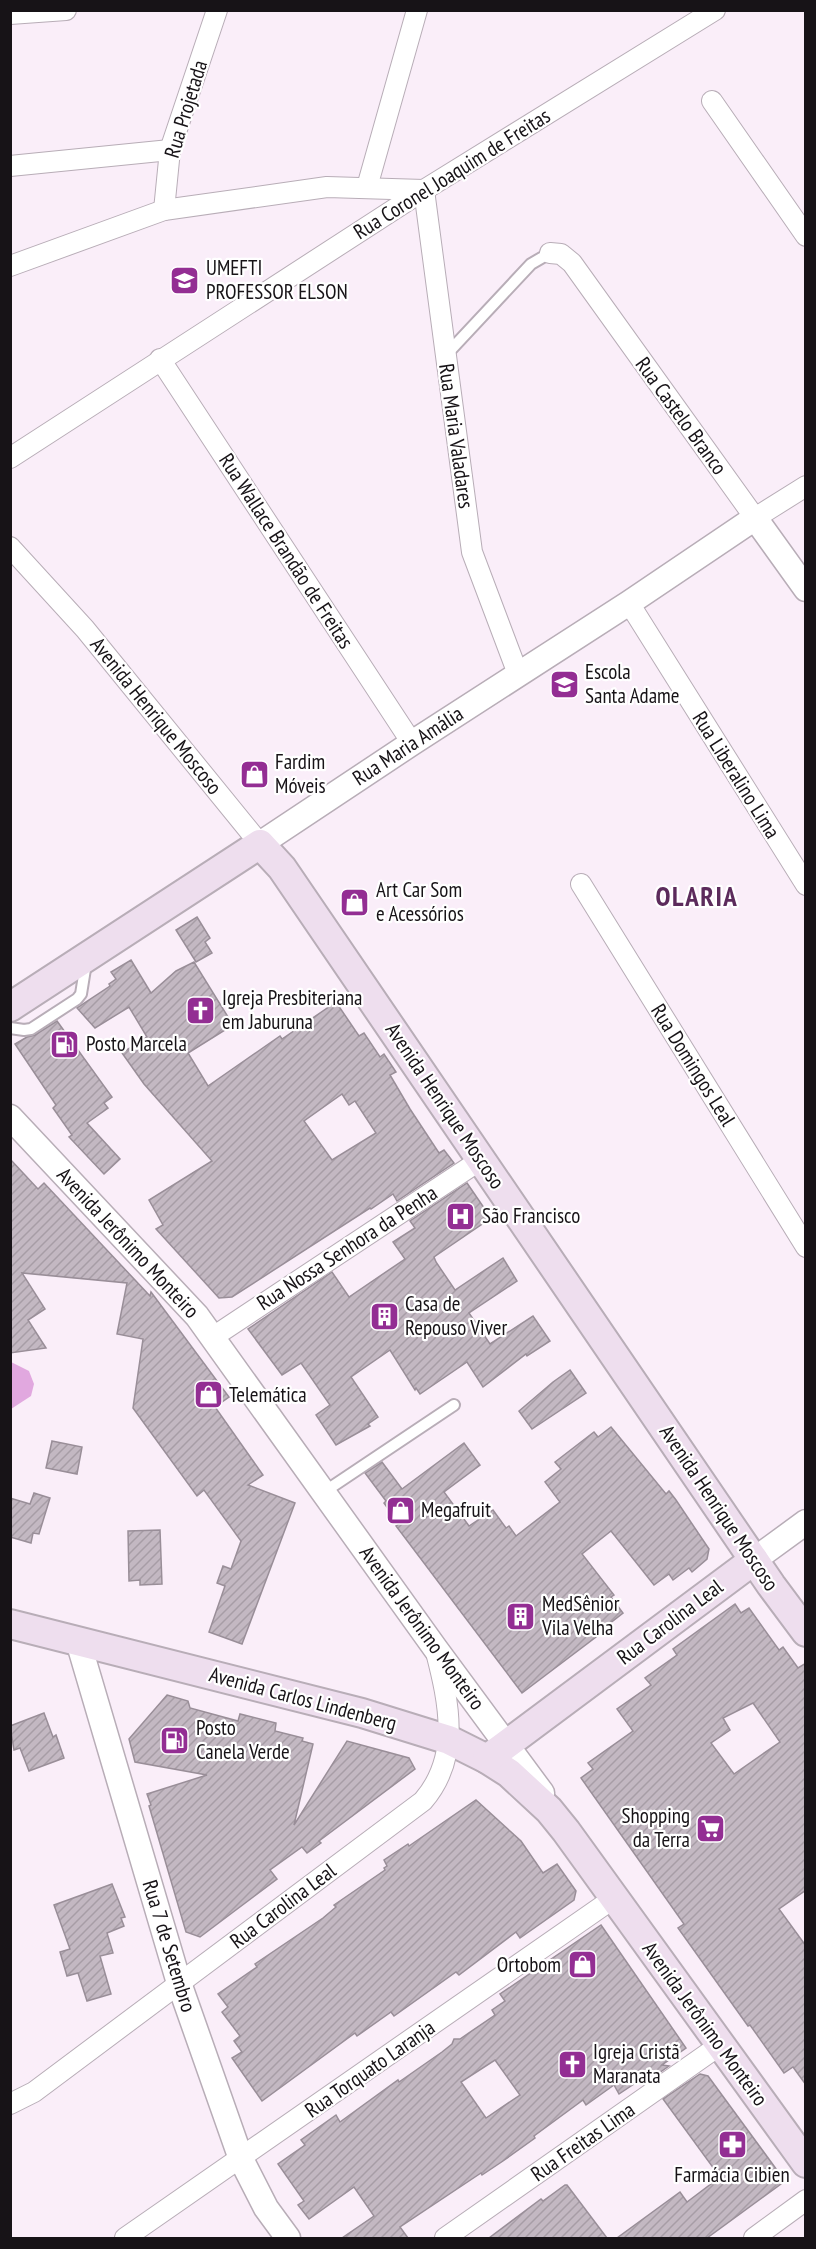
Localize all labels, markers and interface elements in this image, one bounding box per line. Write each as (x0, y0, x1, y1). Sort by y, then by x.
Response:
street label: Rua Projetada (158, 57, 213, 161)
street label: Rua Coronel Joaquim de Freitas (348, 102, 555, 245)
place label: UMEFTI PROFESSOR ELSON (206, 254, 348, 305)
school or university icon: UMEFTI PROFESSOR ELSON (169, 264, 201, 296)
street label: Rua Castelo Branco (630, 352, 733, 480)
street label: Rua Maria Valadares (433, 362, 480, 510)
street label: Rua Wallace Brandão de Freitas (213, 448, 360, 653)
street label: Avenida Henrique Moscoso (85, 632, 228, 800)
place label: Escola Santa Adame (585, 658, 679, 709)
school or university icon: Escola Santa Adame (548, 668, 580, 700)
street label: Rua Maria Amália (347, 700, 468, 791)
street label: Rua Liberalino Lima (687, 706, 786, 843)
place label: Fardim Móveis (275, 748, 326, 799)
shop icon: Fardim Móveis (238, 758, 270, 790)
place label: Art Car Som e Acessórios (376, 876, 464, 927)
district label: OLARIA (656, 879, 738, 913)
shop icon: Art Car Som e Acessórios (339, 886, 371, 918)
place label: Igreja Presbiteriana em Jaburuna (222, 984, 362, 1035)
church icon: Igreja Presbiteriana em Jaburuna (185, 994, 217, 1026)
street label: Rua Domingos Leal (645, 999, 742, 1131)
street label: Avenida Henrique Moscoso (380, 1018, 511, 1194)
fuel station icon: Posto Marcela (49, 1028, 81, 1060)
place label: Posto Marcela (86, 1030, 187, 1057)
street label: Avenida Jerônimo Monteiro (51, 1162, 205, 1324)
street label: Rua Nossa Senhora da Penha (251, 1179, 442, 1316)
hospital icon: São Francisco (445, 1200, 477, 1232)
place label: São Francisco (482, 1202, 580, 1229)
place label: Casa de Repouso Viver (405, 1290, 507, 1341)
building icon: Casa de Repouso Viver (368, 1300, 400, 1332)
shop icon: Telemática (192, 1379, 224, 1411)
place label: Telemática (229, 1381, 307, 1408)
street label: Avenida Henrique Moscoso (654, 1420, 785, 1596)
shop icon: Megafruit (384, 1494, 416, 1526)
place label: Megafruit (421, 1496, 491, 1523)
street label: Avenida Jerônimo Monteiro (354, 1540, 491, 1715)
street label: Rua Carolina Leal (611, 1573, 728, 1670)
place label: MedSênior Vila Velha (541, 1590, 620, 1641)
building icon: MedSênior Vila Velha (505, 1600, 537, 1632)
street label: Avenida Carlos Lindenberg (206, 1661, 400, 1737)
place label: Posto Canela Verde (196, 1714, 290, 1765)
fuel station icon: Posto Canela Verde (159, 1724, 191, 1756)
place label: Shopping da Terra (622, 1802, 690, 1853)
supermarket icon: Shopping da Terra (695, 1812, 727, 1844)
street label: Rua Carolina Leal (224, 1857, 341, 1954)
street label: Rua 7 de Setembro (137, 1876, 202, 2015)
street label: Avenida Jerônimo Monteiro (637, 1936, 774, 2111)
shop icon: Ortobom (566, 1949, 598, 1981)
place label: Ortobom (497, 1951, 561, 1978)
street label: Rua Torquato Laranja (300, 2014, 440, 2123)
place label: Igreja Cristã Maranata (593, 2038, 680, 2089)
church icon: Igreja Cristã Maranata (556, 2048, 588, 2080)
street label: Rua Freitas Lima (526, 2096, 640, 2187)
pharmacy icon: Farmácia Cibien (716, 2128, 748, 2160)
place label: Farmácia Cibien (674, 2161, 790, 2188)

